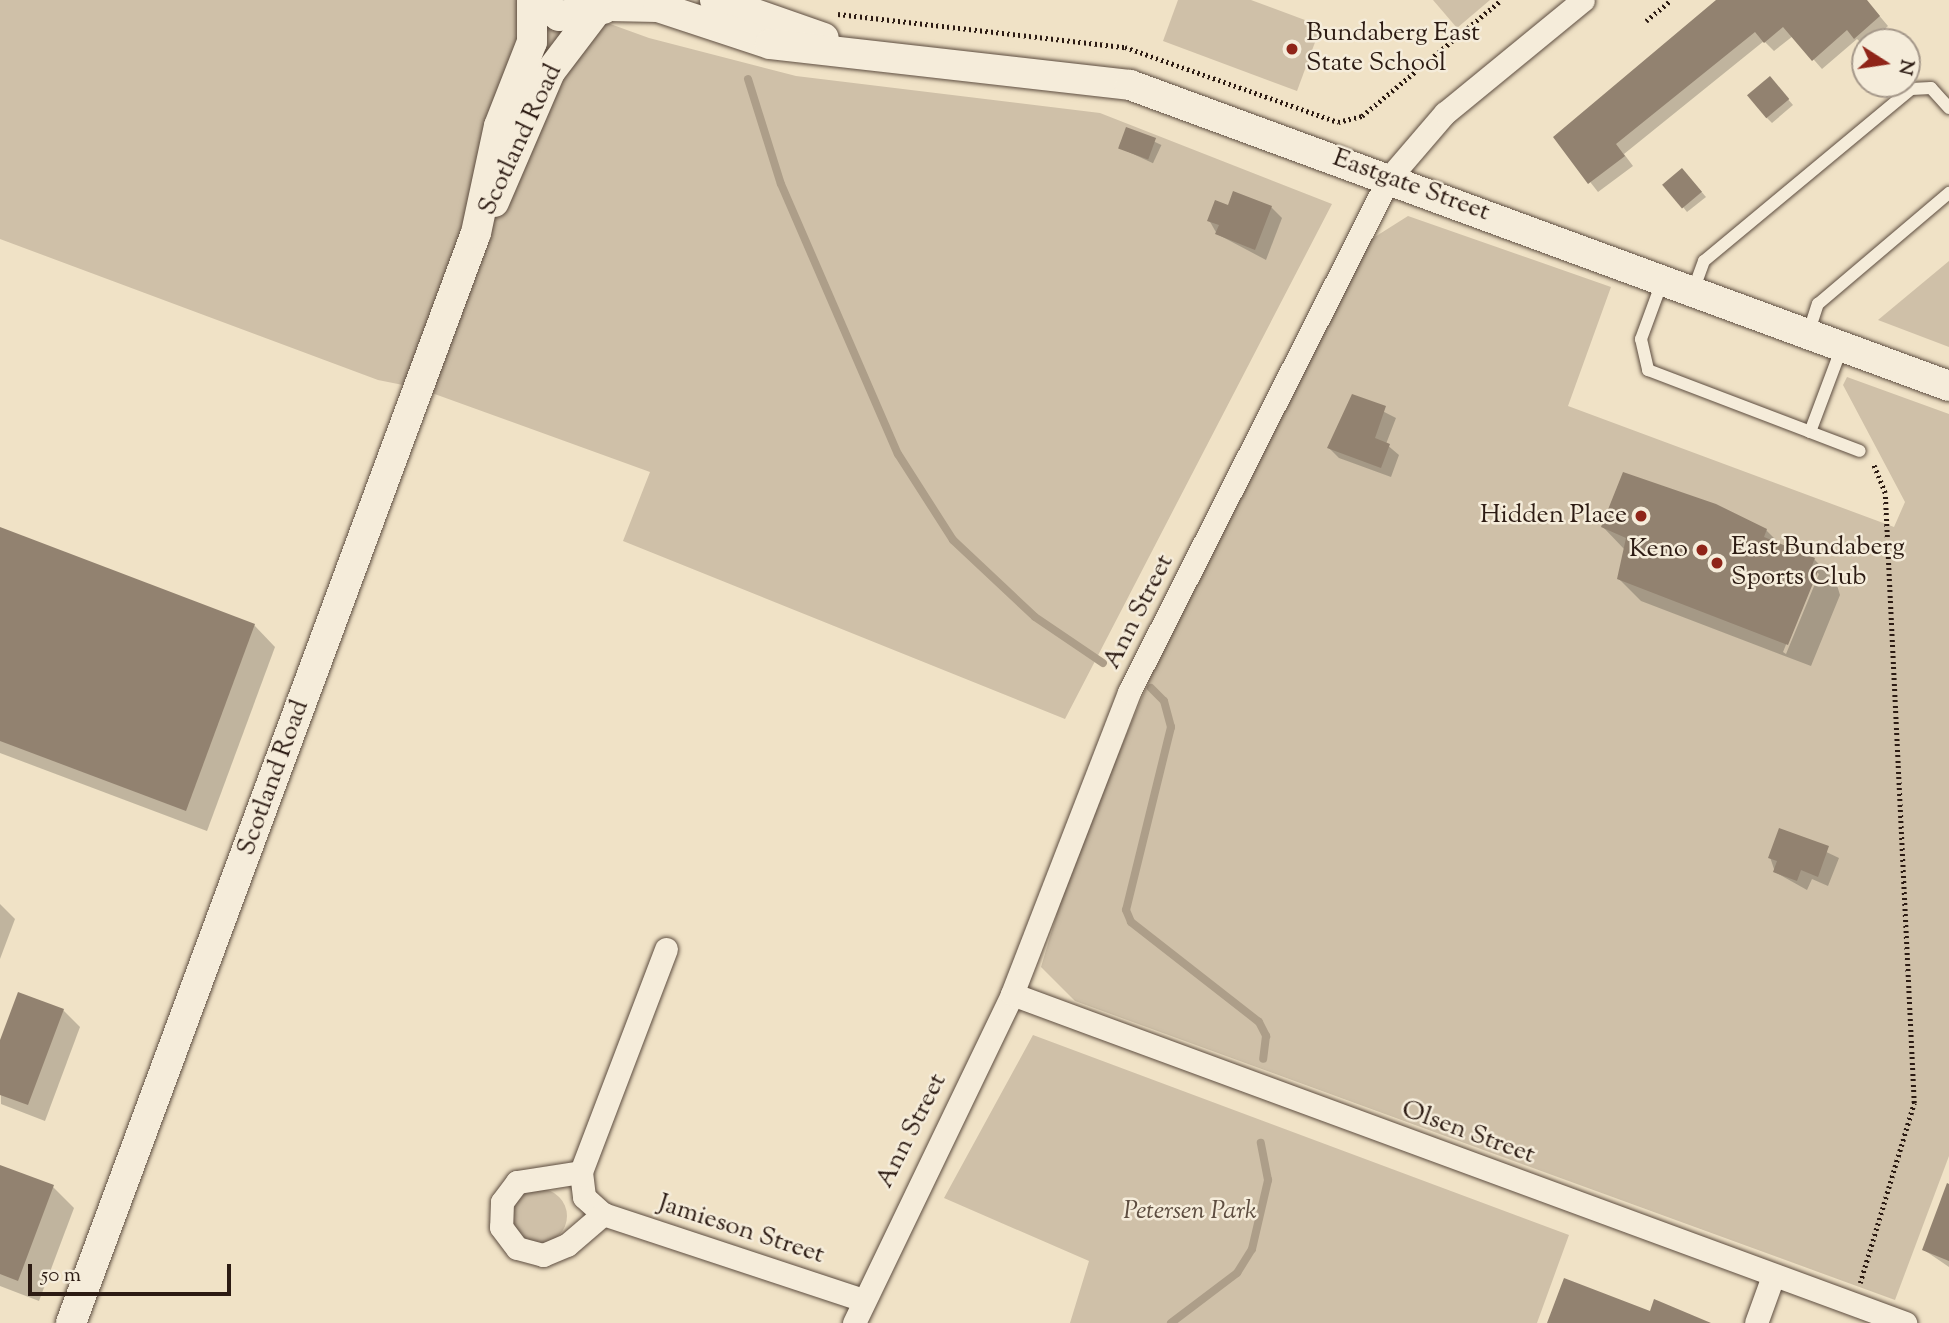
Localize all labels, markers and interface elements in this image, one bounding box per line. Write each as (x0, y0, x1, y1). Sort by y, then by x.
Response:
place label: Bundaberg East State School (1306, 18, 1480, 80)
north arrow (1851, 28, 1921, 98)
marker: Bundaberg East State School (1284, 41, 1300, 57)
text: N (1890, 57, 1920, 77)
street label: Scotland Road (472, 59, 570, 221)
street label: Eastgate Street (1328, 143, 1494, 229)
place label: Hidden Place (1480, 500, 1627, 532)
marker: Hidden Place (1633, 508, 1649, 524)
place label: East Bundaberg Sports Club (1731, 532, 1905, 594)
place label: Keno (1629, 534, 1688, 566)
marker: Keno (1694, 542, 1710, 558)
street label: Ann Street (1097, 549, 1181, 675)
marker: East Bundaberg Sports Club (1709, 555, 1725, 571)
street label: Scotland Road (231, 696, 317, 860)
street label: Ann Street (870, 1068, 954, 1194)
street label: Olsen Street (1397, 1094, 1539, 1172)
street label: Jamieson Street (654, 1188, 828, 1272)
park label: Petersen Park (1123, 1196, 1257, 1228)
scale bar (32, 1250, 234, 1294)
text: 50 m (41, 1261, 81, 1291)

